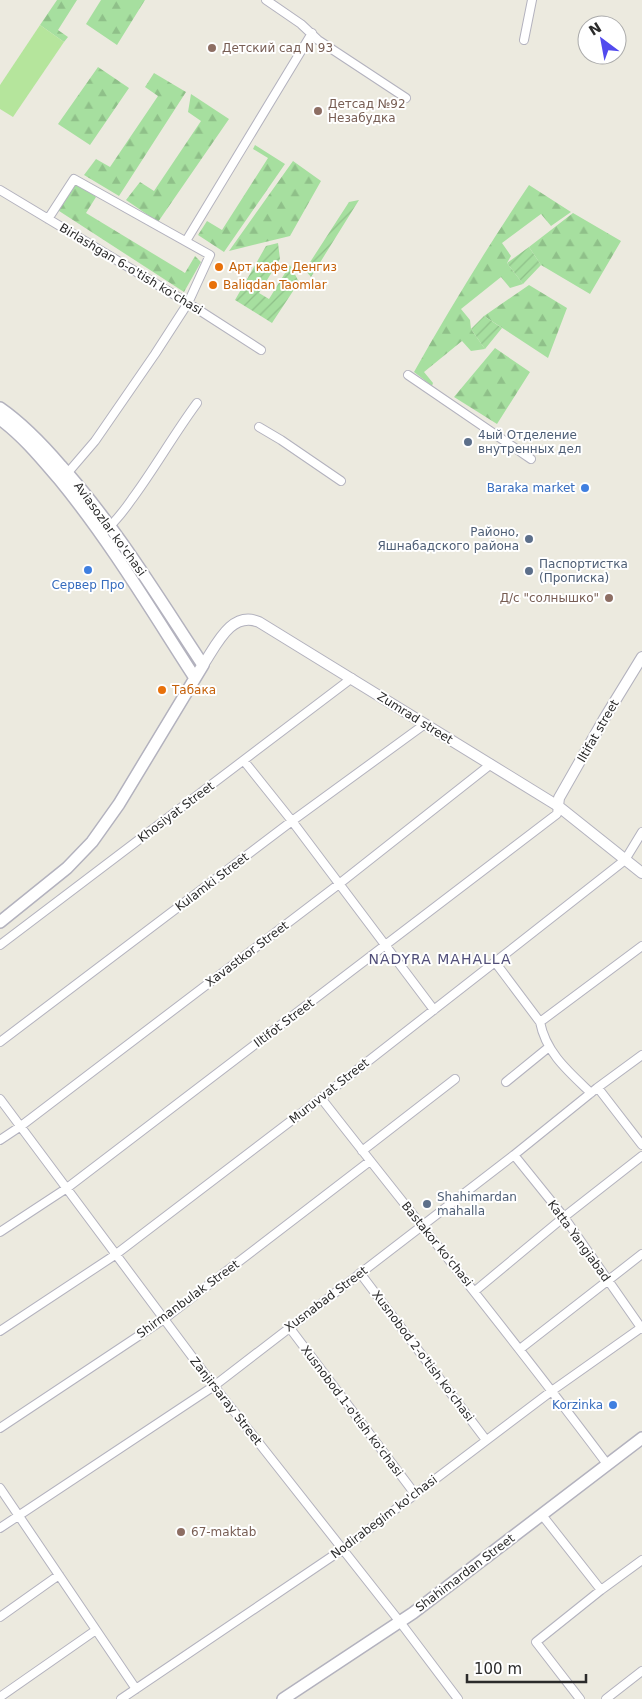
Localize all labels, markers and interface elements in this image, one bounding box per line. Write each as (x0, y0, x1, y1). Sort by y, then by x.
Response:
north arrow (577, 15, 627, 65)
text: N (586, 19, 604, 39)
place label: Детский сад N 93 (222, 41, 333, 55)
marker: Детский сад N 93 (206, 42, 218, 54)
place label: Детсад №92 Незабудка (328, 97, 406, 125)
marker: Детсад №92 Незабудка (312, 105, 324, 117)
street label: Birlashgan 6-o'tish ko'chasi (57, 221, 205, 317)
place label: Арт кафе Денгиз (229, 260, 337, 274)
marker: Арт кафе Денгиз (213, 261, 225, 273)
place label: Baliqdan Taomlar (223, 278, 327, 292)
marker: Baliqdan Taomlar (207, 279, 219, 291)
place label: 4ый Отделение внутренных дел (478, 428, 581, 456)
marker: 4ый Отделение внутренных дел (462, 436, 474, 448)
street label: Aviasozlar ko'chasi (71, 479, 149, 579)
place label: Baraka market (487, 481, 575, 495)
marker: Baraka market (579, 482, 591, 494)
place label: Районо, Яшнабадского района (377, 525, 519, 553)
marker: Районо, Яшнабадского района (523, 533, 535, 545)
place label: Паспортистка (Прописка) (539, 557, 628, 585)
marker: Сервер Про (82, 564, 94, 576)
marker: Паспортистка (Прописка) (523, 565, 535, 577)
place label: Сервер Про (51, 578, 125, 592)
place label: Д/с "солнышко" (500, 591, 599, 605)
marker: Д/с "солнышко" (603, 592, 615, 604)
place label: Табака (171, 683, 216, 697)
marker: Табака (156, 684, 168, 696)
street label: Zumrad street (375, 689, 456, 747)
street label: Iltifаt street (574, 697, 622, 765)
street label: Khosiyat Street (135, 779, 217, 845)
street label: Kulamki Street (173, 850, 252, 914)
street label: Xavastkor Street (203, 918, 291, 990)
district label: NADYRA MAHALLA (368, 951, 512, 967)
street label: Iltifot Street (251, 996, 317, 1050)
street label: Muruvvat Street (286, 1055, 372, 1126)
place label: Shahimardan mahalla (437, 1190, 517, 1218)
marker: Shahimardan mahalla (421, 1198, 433, 1210)
street label: Katta Yangiabad (545, 1198, 613, 1284)
street label: Bastakor ko'chasi (399, 1199, 475, 1289)
street label: Shirmanbulak Street (134, 1257, 242, 1341)
street label: Xusnabad Street (282, 1263, 370, 1335)
street label: Xusnobod 2-o'tish ko'chasi (369, 1288, 477, 1424)
street label: Xusnobod 1-o'tish ko'chasi (298, 1343, 406, 1479)
street label: Zanjirsaray Street (187, 1354, 265, 1448)
place label: Korzinka (552, 1398, 603, 1412)
marker: Korzinka (607, 1399, 619, 1411)
street label: Nodirabegim ko'chasi (328, 1472, 440, 1562)
place label: 67-maktab (191, 1525, 256, 1539)
marker: 67-maktab (175, 1526, 187, 1538)
street label: Shahimardan Street (413, 1531, 517, 1615)
scale bar (467, 1652, 586, 1684)
text: 100 m (474, 1660, 522, 1678)

